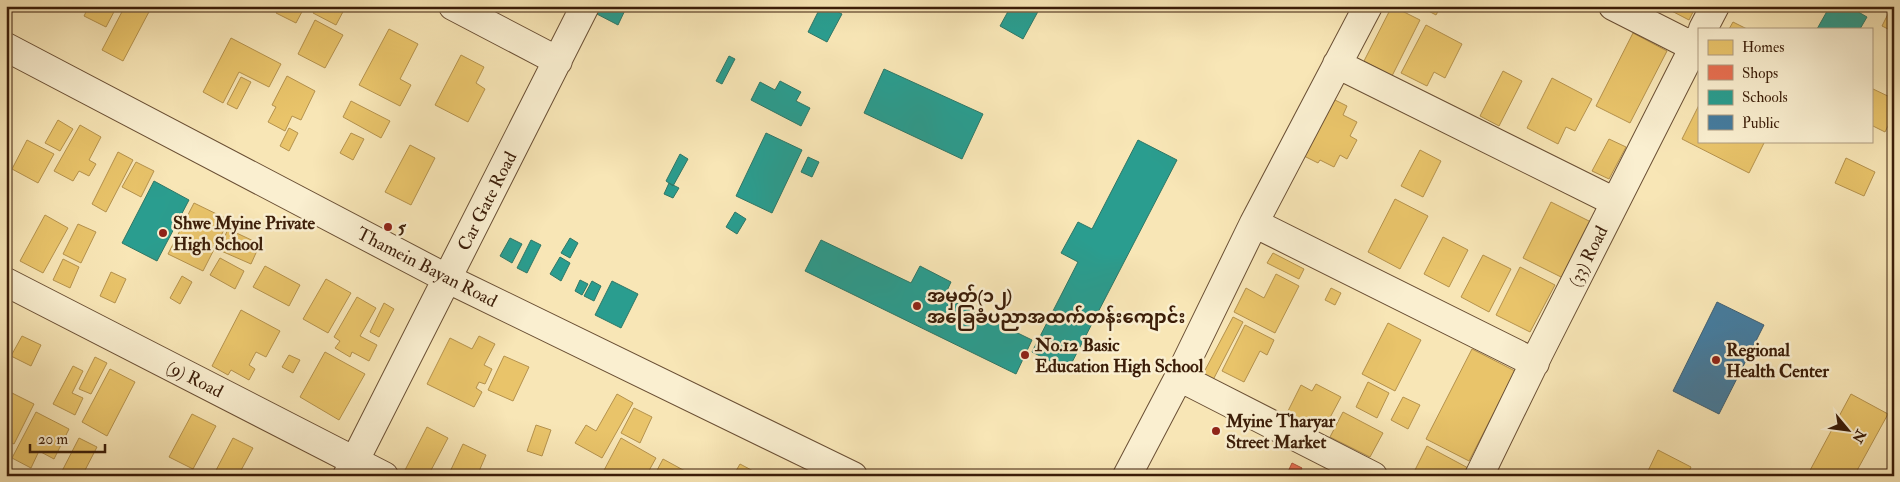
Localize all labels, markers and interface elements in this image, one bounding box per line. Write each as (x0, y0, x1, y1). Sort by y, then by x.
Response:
legend (1698, 28, 1872, 142)
text: Homes (1742, 38, 1784, 57)
text: Shops (1742, 64, 1778, 84)
text: Schools (1742, 88, 1788, 107)
text: Public (1742, 114, 1780, 133)
street label: Car Gate Road (453, 148, 522, 255)
place label: Shwe Myine Private High School (173, 212, 316, 256)
place label: 5 (398, 216, 407, 239)
marker: 5 (382, 221, 394, 233)
street label: Thamein Bayan Road (353, 222, 501, 313)
street label: (33) Road (1563, 222, 1614, 290)
marker: Shwe Myine Private High School (157, 227, 169, 239)
place label: အမှတ်(၁၂) အခြေခံပညာအထက်တန်းကျောင်း (927, 284, 1185, 332)
marker: အမှတ်(၁၂) အခြေခံပညာအထက်တန်းကျောင်း (911, 300, 923, 312)
place label: No.12 Basic Education High School (1034, 334, 1204, 378)
place label: Regional Health Center (1726, 339, 1829, 383)
marker: No.12 Basic Education High School (1019, 349, 1031, 361)
marker: Regional Health Center (1710, 354, 1722, 366)
street label: (9) Road (163, 355, 227, 403)
north arrow (1822, 404, 1872, 454)
place label: Myine Tharyar Street Market (1225, 410, 1336, 454)
scale bar (30, 422, 105, 454)
marker: Myine Tharyar Street Market (1210, 425, 1222, 437)
text: N (1848, 426, 1870, 446)
text: 20 m (38, 430, 68, 449)

